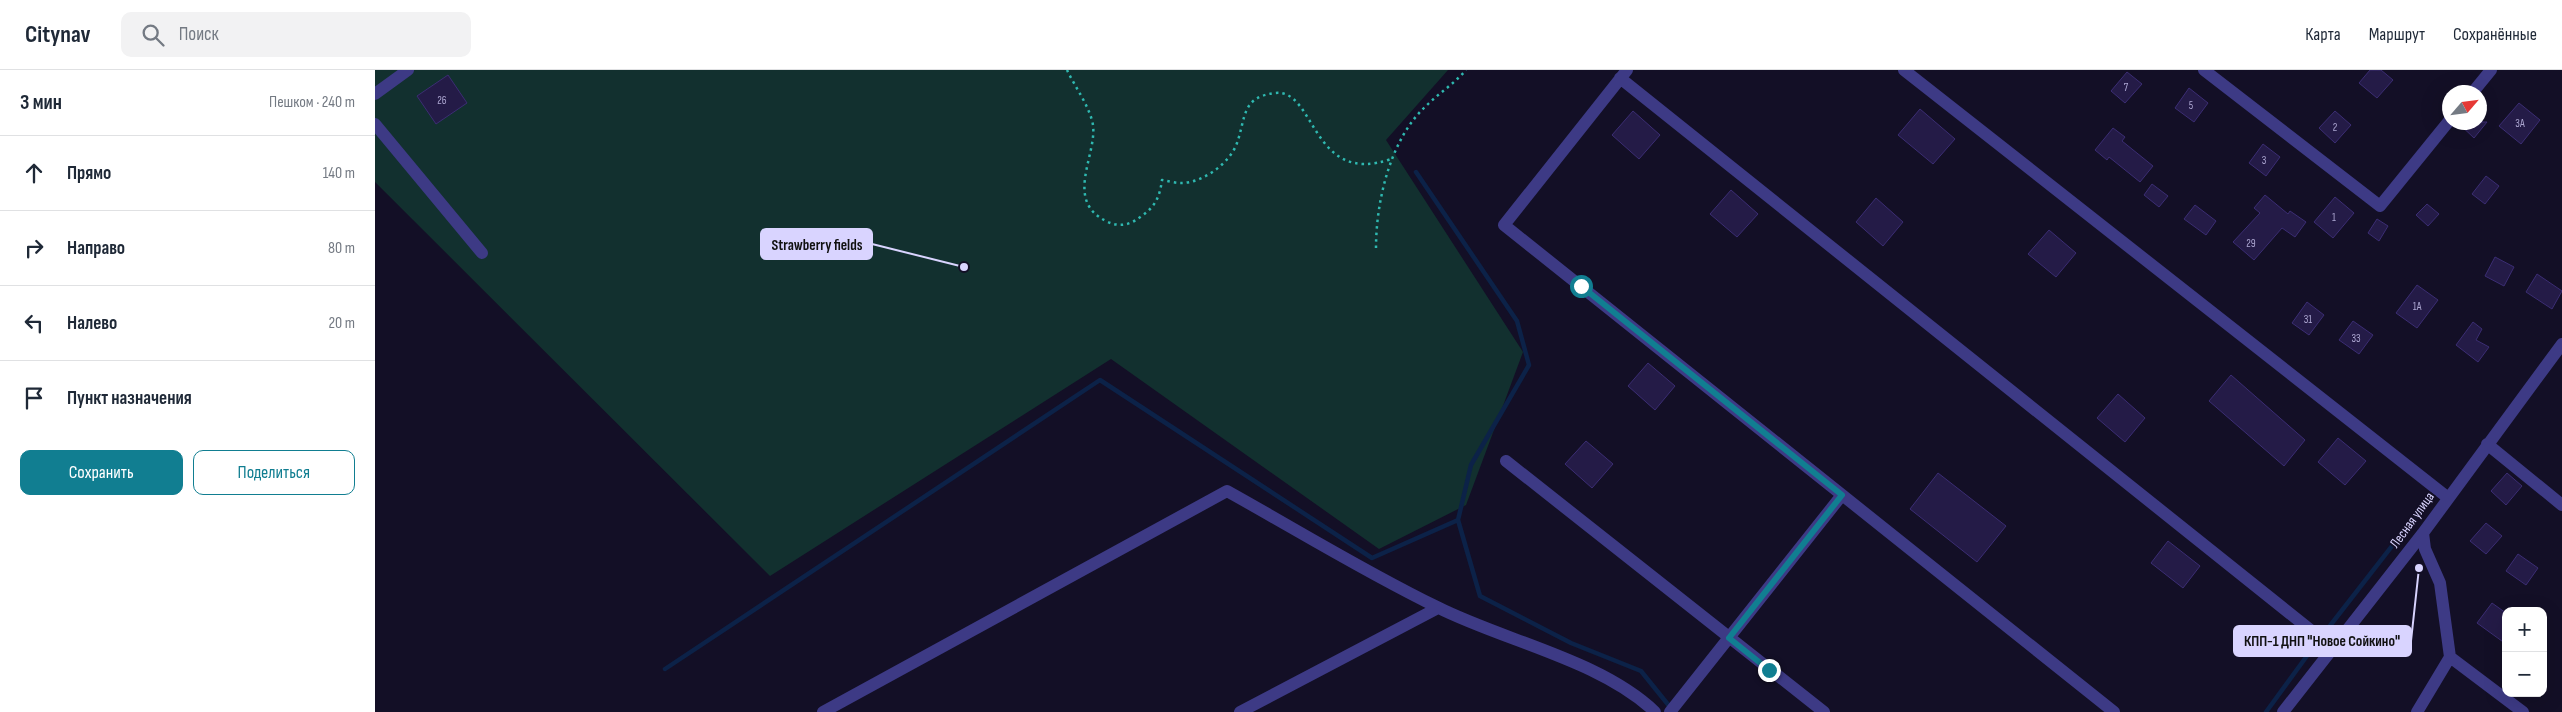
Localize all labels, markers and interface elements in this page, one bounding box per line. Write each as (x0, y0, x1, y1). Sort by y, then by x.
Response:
search box (121, 12, 471, 57)
text: Citynav (25, 20, 91, 49)
icon: search (139, 21, 167, 49)
text: Поиск (179, 23, 219, 46)
text: Карта (2305, 24, 2341, 45)
text: Маршрут (2369, 24, 2425, 45)
text: Сохранённые (2453, 24, 2537, 45)
house number: 7 (2124, 81, 2129, 94)
north arrow (2442, 85, 2487, 130)
text: 3 мин (20, 90, 62, 115)
text: Пешком · 240 m (269, 93, 355, 112)
house number: 26 (437, 94, 447, 107)
house number: 5 (2189, 99, 2193, 112)
house number: 3А (2515, 117, 2525, 130)
house number: 2 (2333, 121, 2338, 134)
house number: 3 (2262, 154, 2267, 167)
icon: ahead (20, 159, 48, 187)
text: Прямо (67, 162, 111, 185)
text: 140 m (323, 164, 355, 183)
house number: 1 (2332, 211, 2336, 224)
callout: Strawberry fields (761, 229, 872, 259)
icon: right (20, 234, 48, 262)
text: Strawberry fields (772, 236, 863, 255)
text: Направо (67, 237, 125, 260)
house number: 29 (2246, 237, 2256, 250)
text: 80 m (328, 239, 355, 258)
route start (1570, 275, 1593, 298)
house number: 1А (2413, 300, 2422, 313)
icon: left (20, 309, 48, 337)
text: Налево (67, 312, 117, 335)
house number: 31 (2304, 313, 2312, 326)
text: 20 m (328, 314, 355, 333)
house number: 33 (2351, 332, 2361, 345)
icon: arrive (20, 384, 48, 412)
text: Пункт назначения (67, 387, 192, 410)
button: Сохранить (20, 450, 183, 495)
button: Поделиться (193, 450, 355, 495)
street label: Лесная улица (2386, 489, 2438, 551)
map controls (2502, 607, 2547, 697)
button: + (2502, 607, 2547, 652)
callout: КПП-1 ДНП "Новое Сойкино" (2234, 626, 2411, 656)
text: КПП-1 ДНП "Новое Сойкино" (2244, 632, 2400, 651)
button: − (2502, 652, 2547, 697)
route end (1758, 659, 1781, 682)

